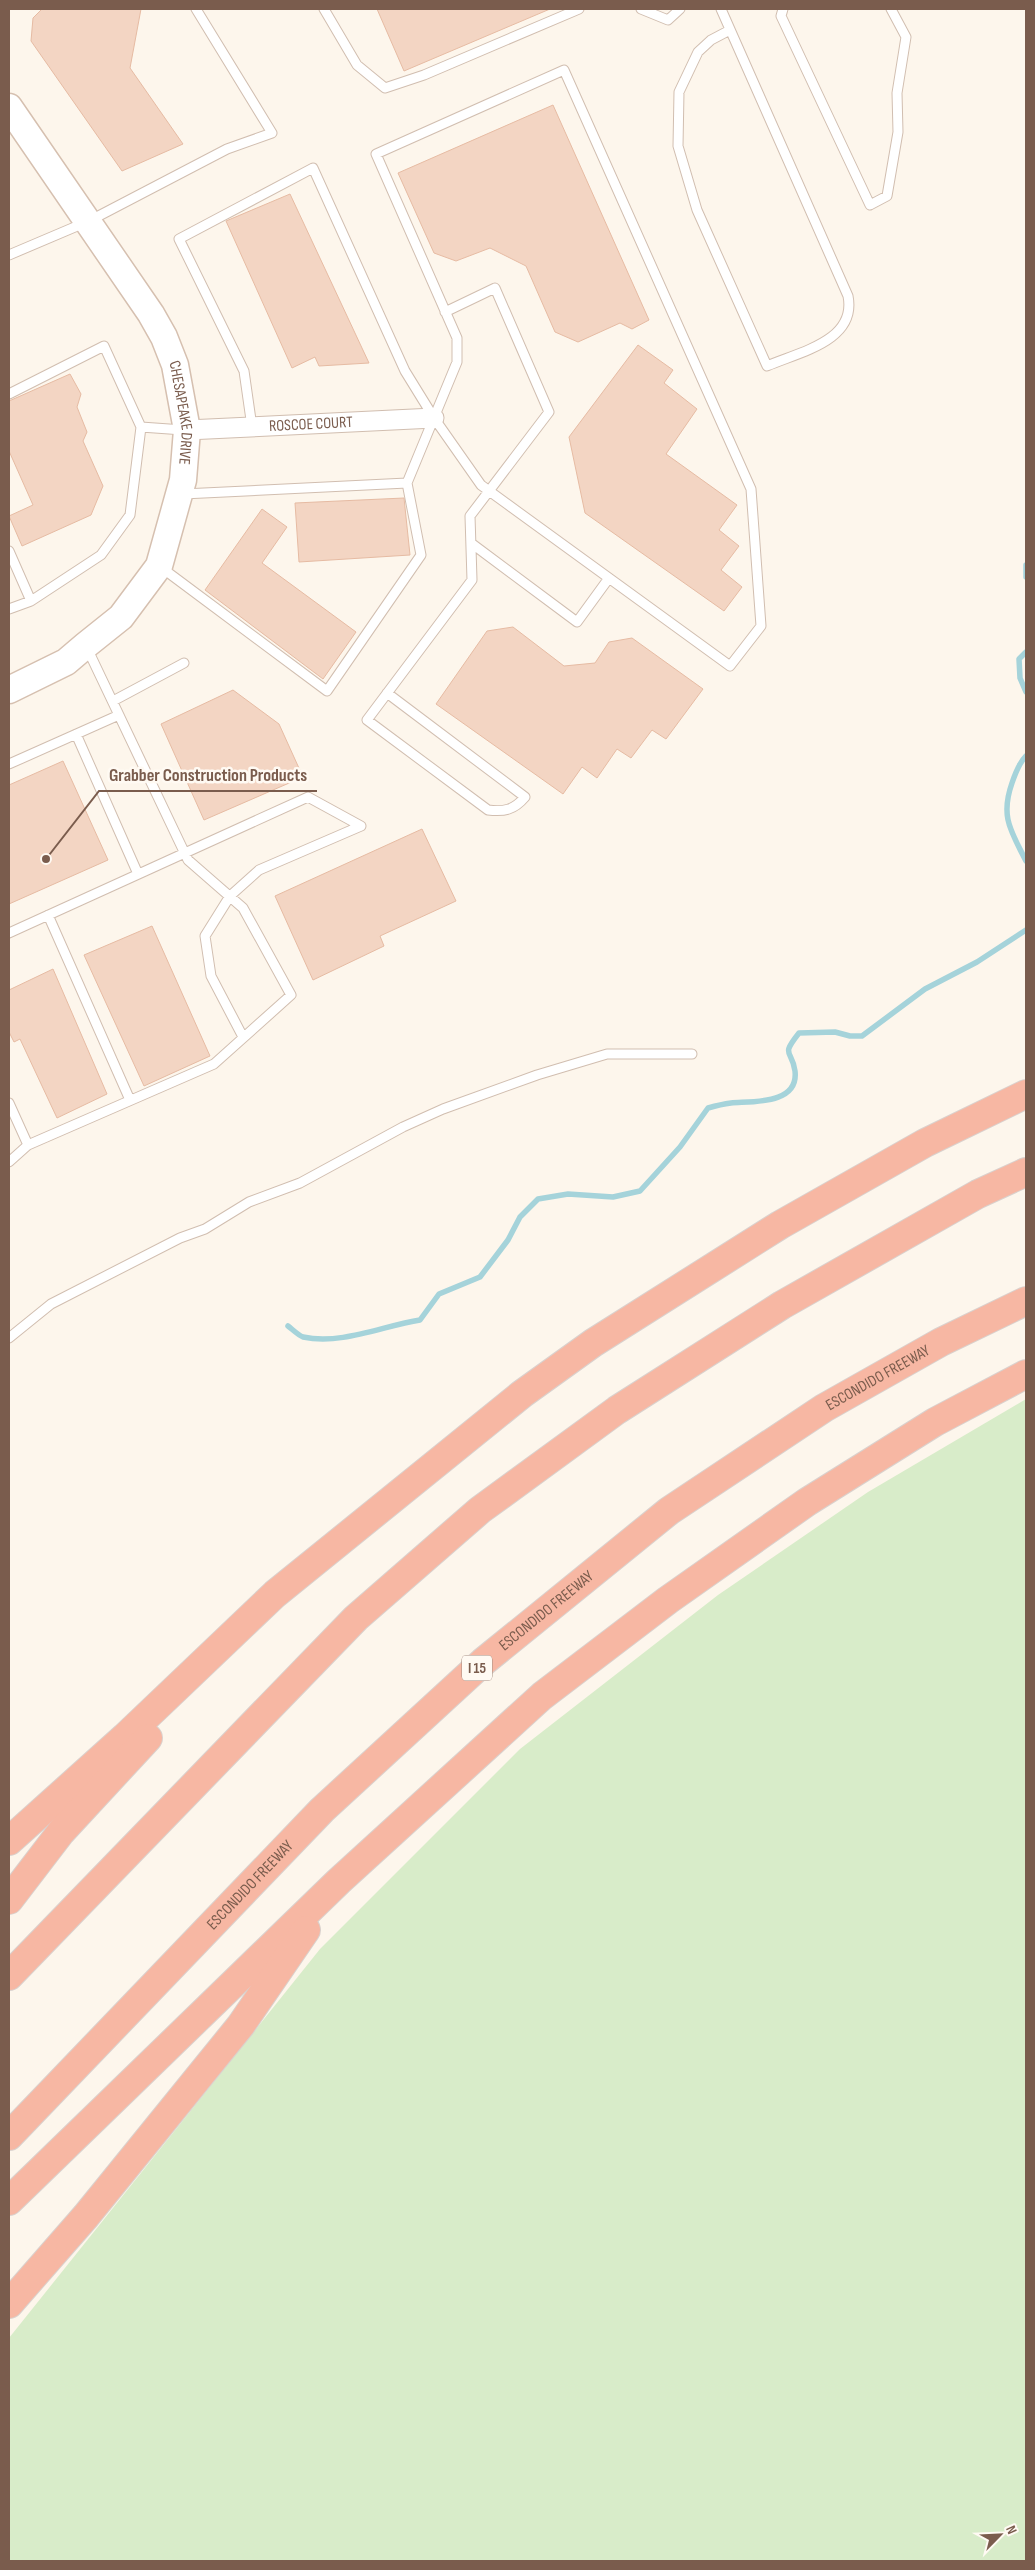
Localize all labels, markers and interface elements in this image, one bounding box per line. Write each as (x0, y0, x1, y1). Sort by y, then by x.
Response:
street label: CHESAPEAKE DRIVE (165, 358, 196, 465)
street label: ROSCOE COURT (269, 412, 354, 436)
callout: Grabber Construction Products (99, 758, 317, 791)
text: Grabber Construction Products (109, 765, 307, 786)
street label: ESCONDIDO FREEWAY (822, 1341, 933, 1415)
street label: ESCONDIDO FREEWAY (495, 1566, 598, 1655)
road number: I 15 (462, 1656, 492, 1680)
street label: ESCONDIDO FREEWAY (203, 1836, 297, 1934)
north arrow (975, 2510, 1025, 2560)
text: N (1002, 2523, 1021, 2537)

